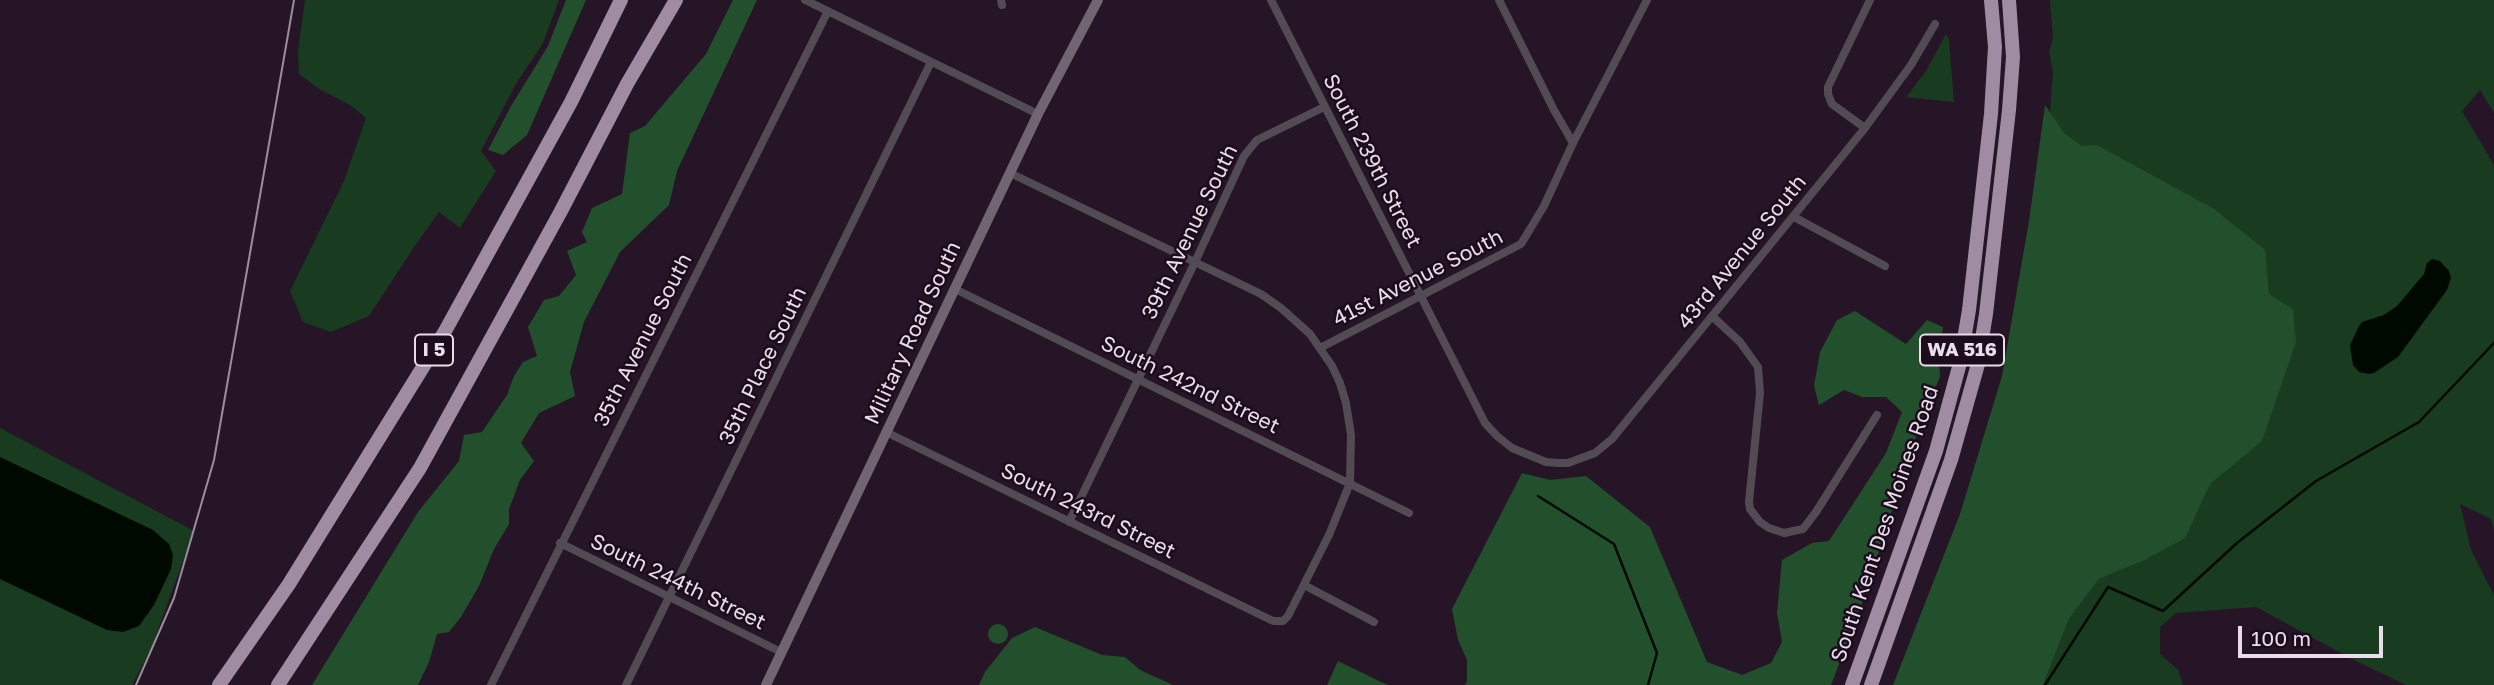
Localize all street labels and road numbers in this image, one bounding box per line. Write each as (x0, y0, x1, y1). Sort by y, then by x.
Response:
street label: South 239th Street (1317, 70, 1427, 252)
street label: 39th Avenue South (1137, 141, 1243, 323)
street label: 43rd Avenue South (1672, 170, 1812, 334)
street label: 41st Avenue South (1329, 224, 1507, 332)
street label: Military Road South (860, 238, 966, 428)
street label: 35th Avenue South (589, 249, 697, 431)
street label: 35th Place South (714, 283, 812, 449)
street label: South 242nd Street (1097, 331, 1283, 439)
road number: I 5 (415, 334, 453, 366)
road number: WA 516 (1920, 334, 2004, 366)
street label: South Kent Des Moines Road (1826, 383, 1944, 665)
street label: South 243rd Street (997, 458, 1179, 564)
street label: South 244th Street (586, 529, 770, 635)

